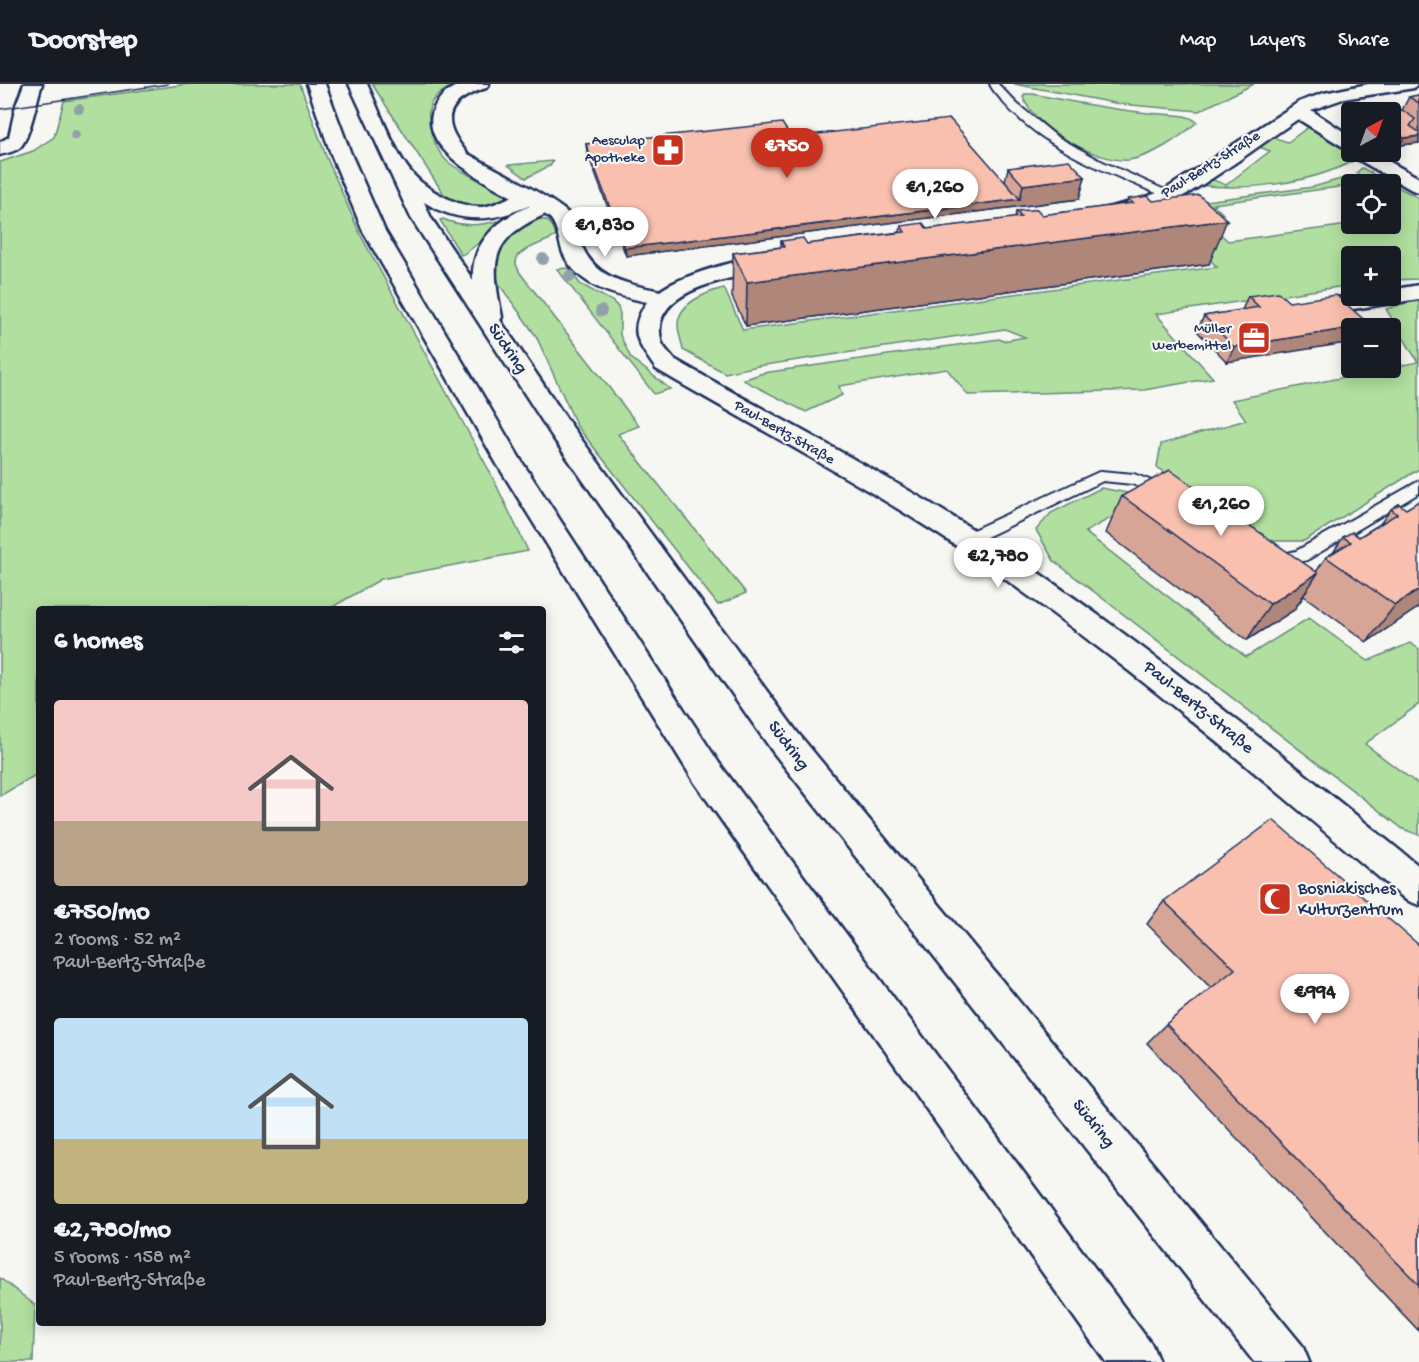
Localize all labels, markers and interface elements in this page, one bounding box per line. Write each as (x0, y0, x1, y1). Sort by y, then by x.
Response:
text: Doorstep (30, 25, 137, 58)
text: Map (1180, 29, 1216, 54)
text: Layers (1249, 29, 1305, 54)
text: Share (1338, 29, 1389, 54)
north arrow (1341, 102, 1401, 162)
map controls (1341, 102, 1401, 378)
street label: Paul-Bertz-Straße (1157, 127, 1264, 203)
pin: €750 (751, 128, 823, 179)
place label: Aesculap Apotheke (585, 132, 646, 167)
pharmacy icon: Aesculap Apotheke (650, 132, 686, 168)
text: €750 (765, 136, 809, 159)
pin: €1,260 (886, 169, 984, 220)
button: locate (1341, 174, 1401, 234)
text: €1,260 (906, 177, 964, 200)
pin: €1,830 (556, 207, 654, 258)
text: €1,830 (576, 215, 634, 238)
button: + (1341, 246, 1401, 306)
button: − (1341, 318, 1401, 378)
street label: Südring (483, 320, 531, 378)
place label: Müller Werbemittel (1152, 320, 1233, 355)
office icon: Müller Werbemittel (1236, 320, 1272, 356)
street label: Paul-Bertz-Straße (730, 396, 838, 469)
pin: €1,260 (1172, 486, 1270, 537)
text: €1,260 (1192, 494, 1250, 517)
pin: €2,780 (949, 538, 1047, 589)
text: €2,780 (968, 546, 1028, 569)
icon: filters (495, 626, 528, 659)
text: 6 homes (54, 627, 142, 658)
street label: Paul-Bertz-Straße (1138, 656, 1258, 759)
street label: Südring (763, 717, 813, 775)
icon: home (237, 739, 345, 847)
place label: Bosniakisches Kulturzentrum (1297, 879, 1403, 921)
mosque icon: Bosniakisches Kulturzentrum (1257, 881, 1293, 917)
text: €750/mo (54, 898, 150, 929)
text: 2 rooms · 52 m² (54, 929, 181, 952)
text: Paul-Bertz-Straße (54, 952, 205, 975)
pin: €994 (1279, 974, 1351, 1025)
text: €994 (1294, 982, 1336, 1005)
icon: home (237, 1057, 345, 1165)
street label: Südring (1067, 1095, 1119, 1153)
text: €2,780/mo (54, 1216, 171, 1247)
text: 5 rooms · 158 m² (54, 1247, 191, 1270)
text: Paul-Bertz-Straße (54, 1270, 205, 1293)

